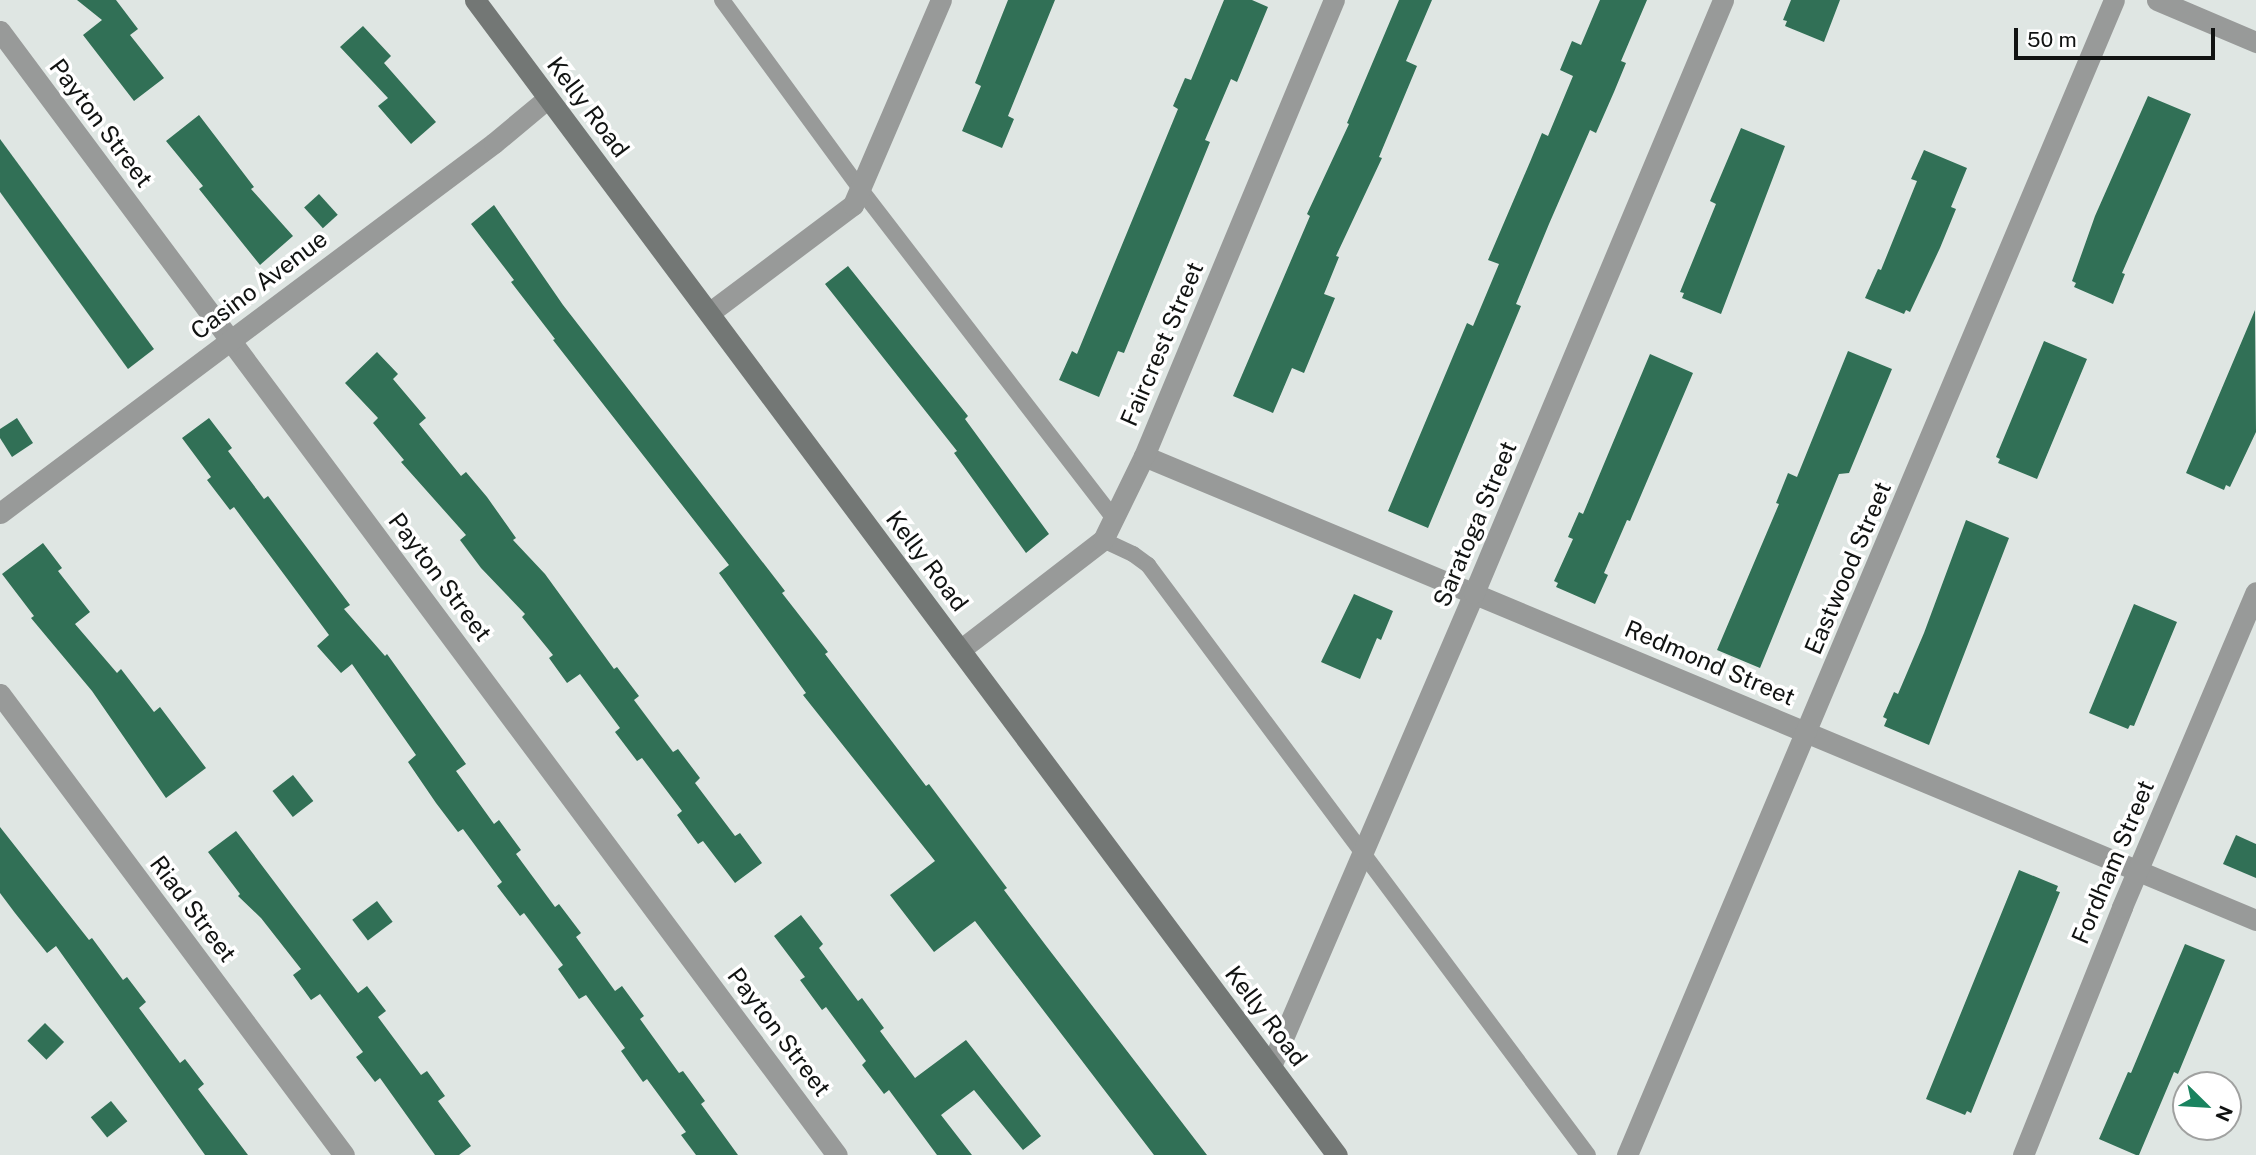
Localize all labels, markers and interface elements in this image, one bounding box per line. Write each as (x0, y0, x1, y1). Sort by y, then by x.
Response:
scale bar (2018, 14, 2219, 58)
text: 50 m (2027, 27, 2077, 52)
street label: Kelly Road (541, 51, 635, 163)
street label: Payton Street (43, 53, 159, 193)
street label: Casino Avenue (185, 224, 333, 346)
street label: Faircrest Street (1114, 258, 1210, 430)
street label: Saratoga Street (1427, 437, 1523, 611)
street label: Eastwood Street (1799, 477, 1897, 659)
street label: Kelly Road (880, 505, 974, 617)
street label: Payton Street (382, 507, 498, 647)
street label: Redmond Street (1620, 614, 1800, 712)
street label: Fordham Street (2066, 776, 2160, 948)
street label: Riad Street (144, 850, 242, 968)
street label: Kelly Road (1219, 960, 1313, 1072)
street label: Payton Street (721, 962, 837, 1102)
north arrow (2172, 1071, 2242, 1141)
text: N (2211, 1102, 2237, 1125)

